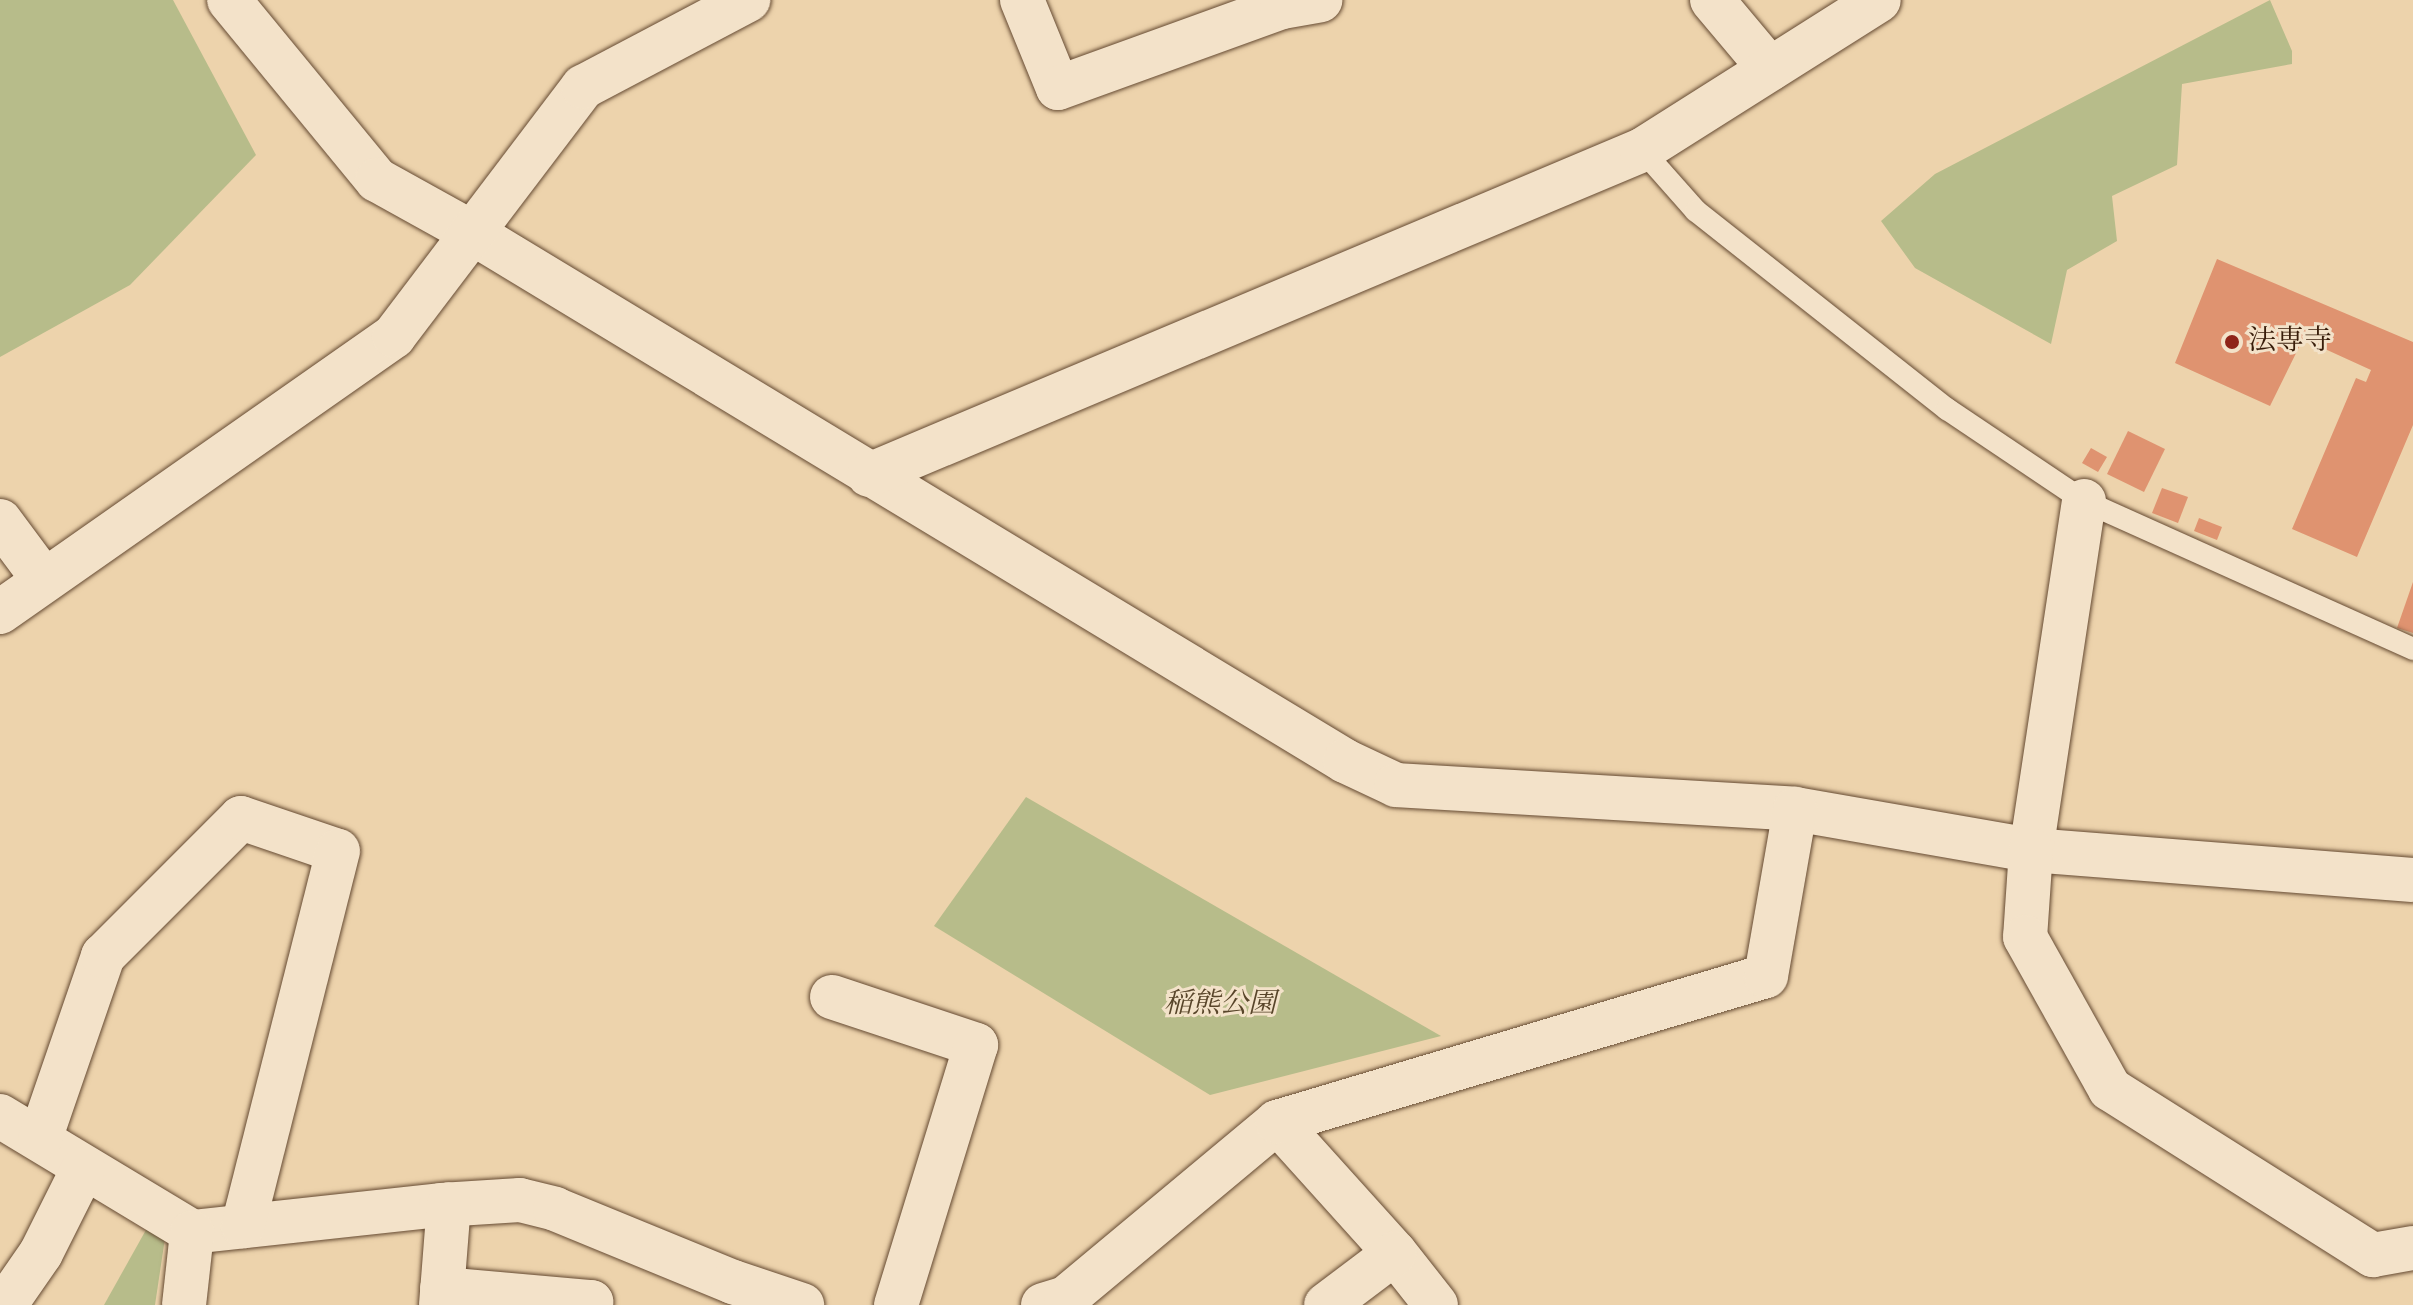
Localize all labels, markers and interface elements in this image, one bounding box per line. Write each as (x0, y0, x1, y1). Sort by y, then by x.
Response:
place label: 法専寺 (2248, 325, 2332, 359)
marker: 法専寺 (2223, 333, 2241, 351)
park label: 稲熊公園 (1164, 988, 1276, 1022)

